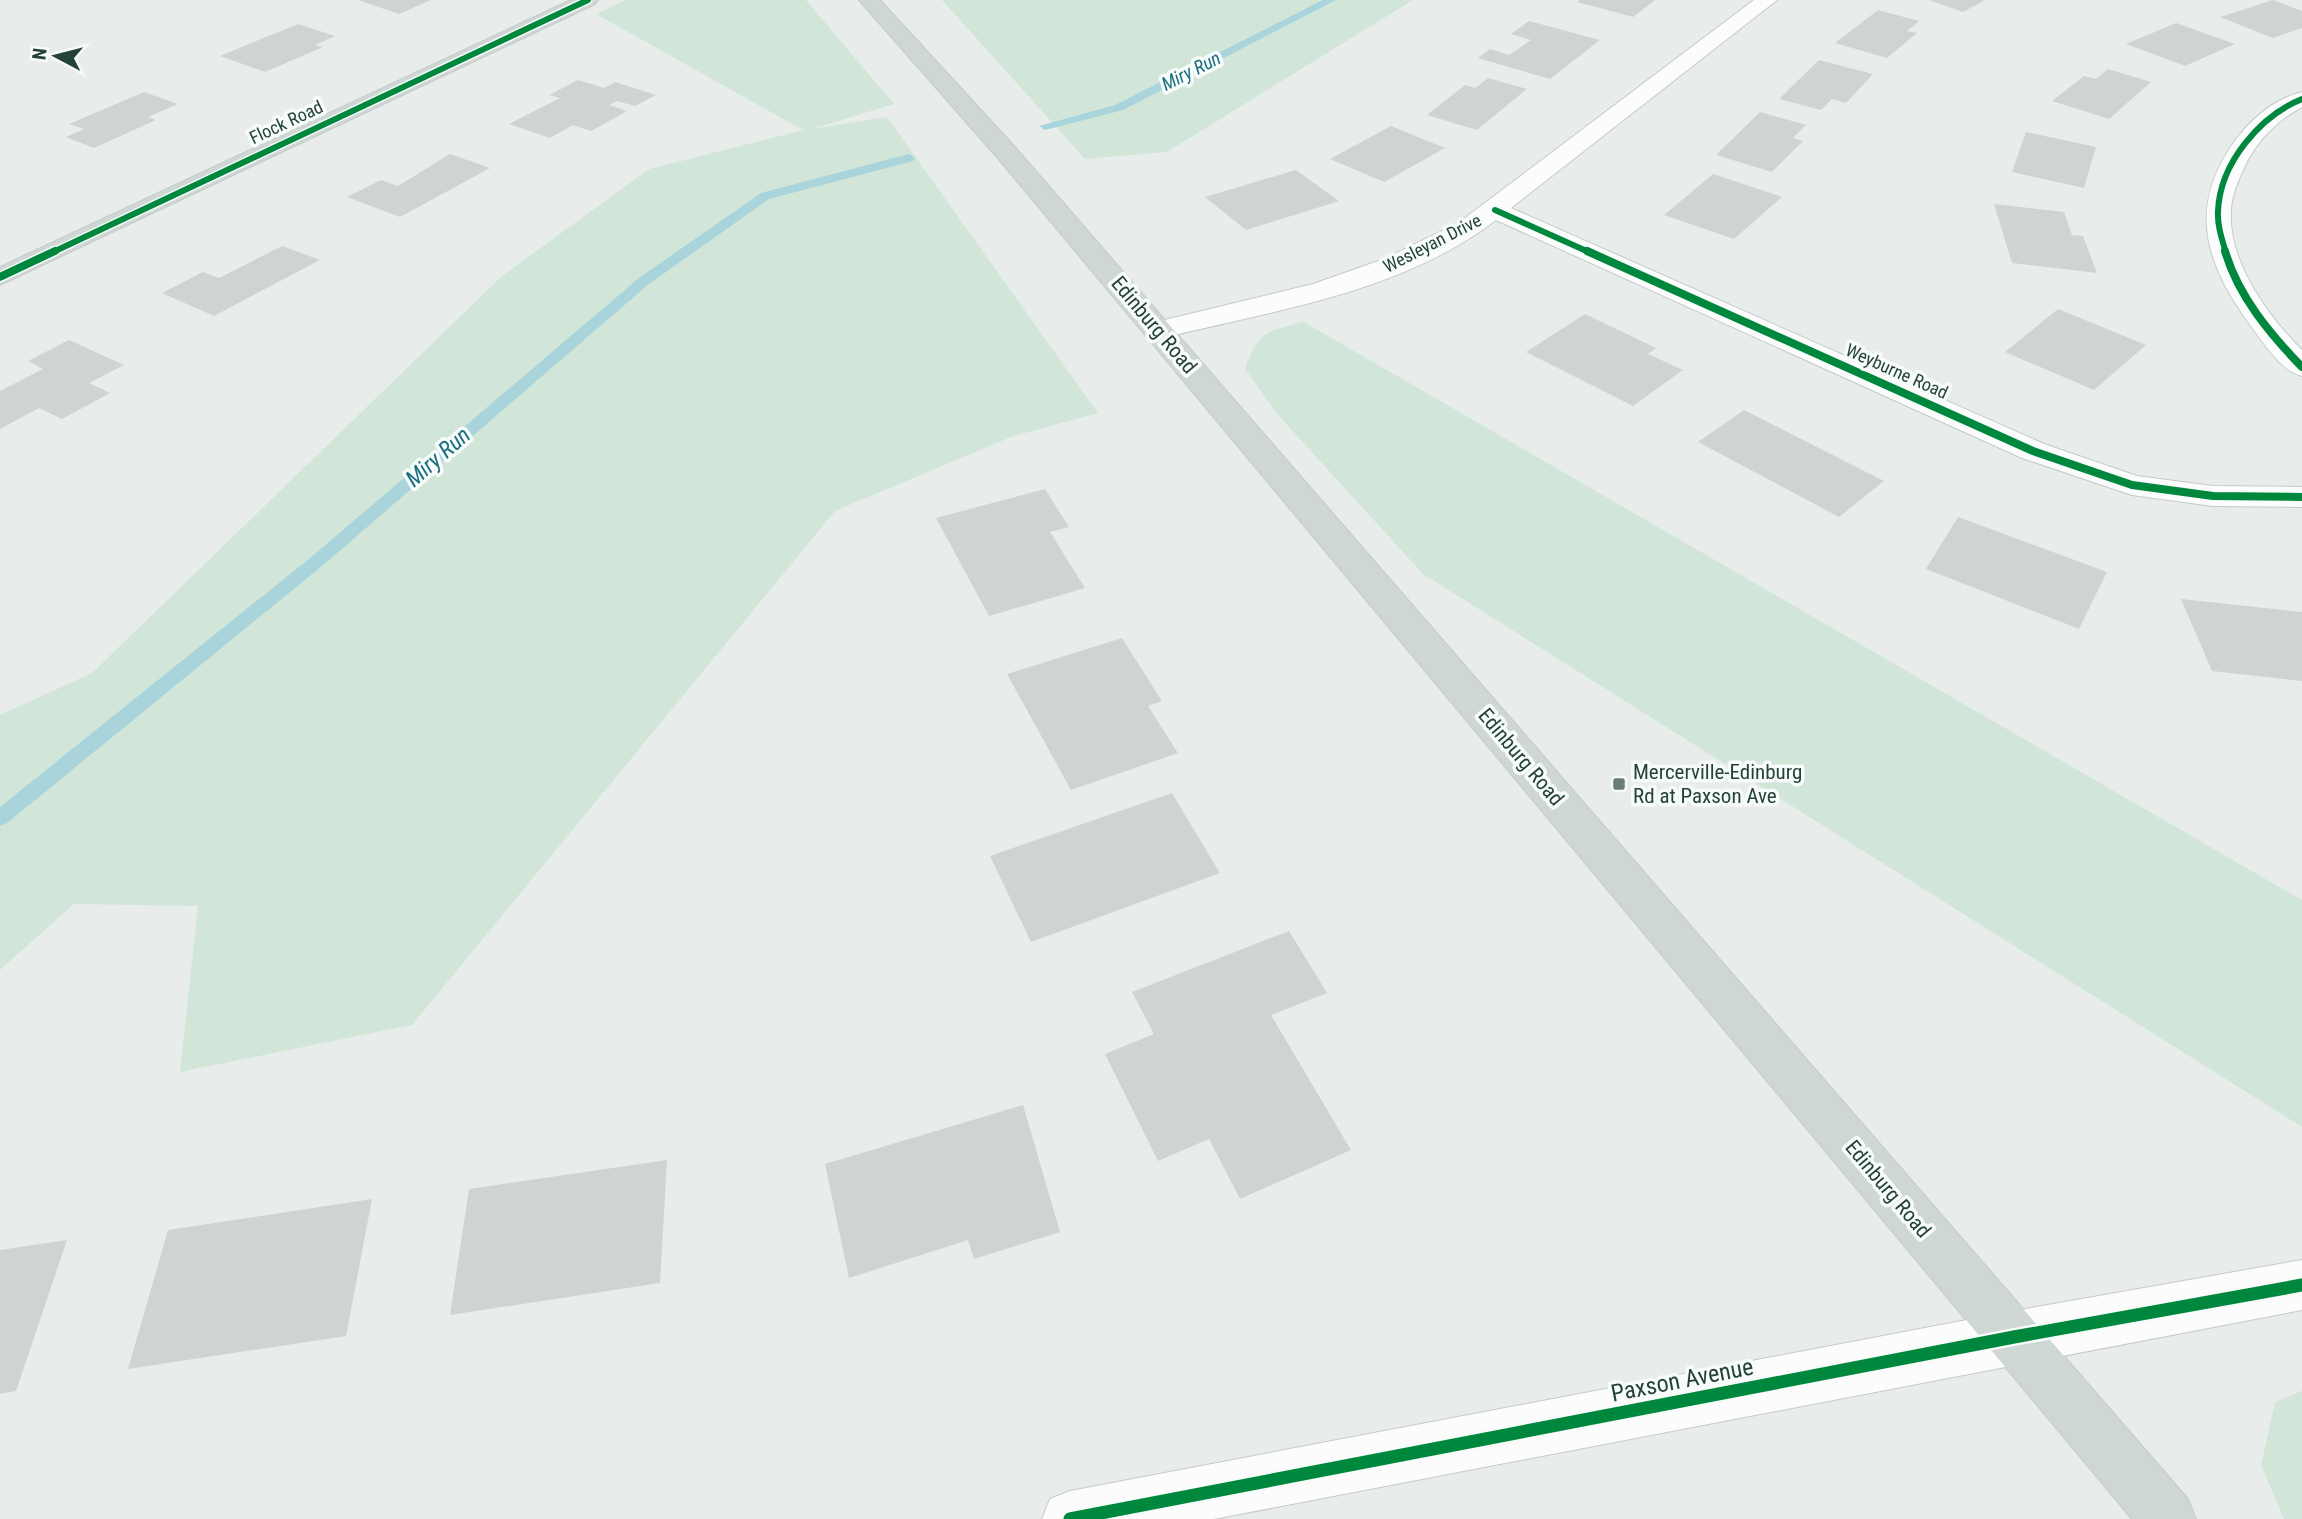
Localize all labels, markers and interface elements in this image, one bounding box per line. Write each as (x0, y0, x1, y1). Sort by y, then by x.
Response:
north arrow (21, 21, 91, 91)
water label: Miry Run (1157, 46, 1225, 96)
text: N (27, 47, 52, 61)
street label: Flock Road (246, 96, 326, 148)
street label: Wesleyan Drive (1379, 209, 1485, 277)
street label: Edinburg Road (1106, 271, 1202, 379)
street label: Weyburne Road (1843, 339, 1951, 403)
water label: Miry Run (400, 422, 476, 492)
street label: Edinburg Road (1473, 703, 1569, 811)
place label: Mercerville-Edinburg Rd at Paxson Ave (1633, 760, 1802, 808)
marker: Mercerville-Edinburg Rd at Paxson Ave (1611, 776, 1627, 792)
street label: Edinburg Road (1840, 1135, 1936, 1243)
street label: Paxson Avenue (1608, 1352, 1756, 1408)

